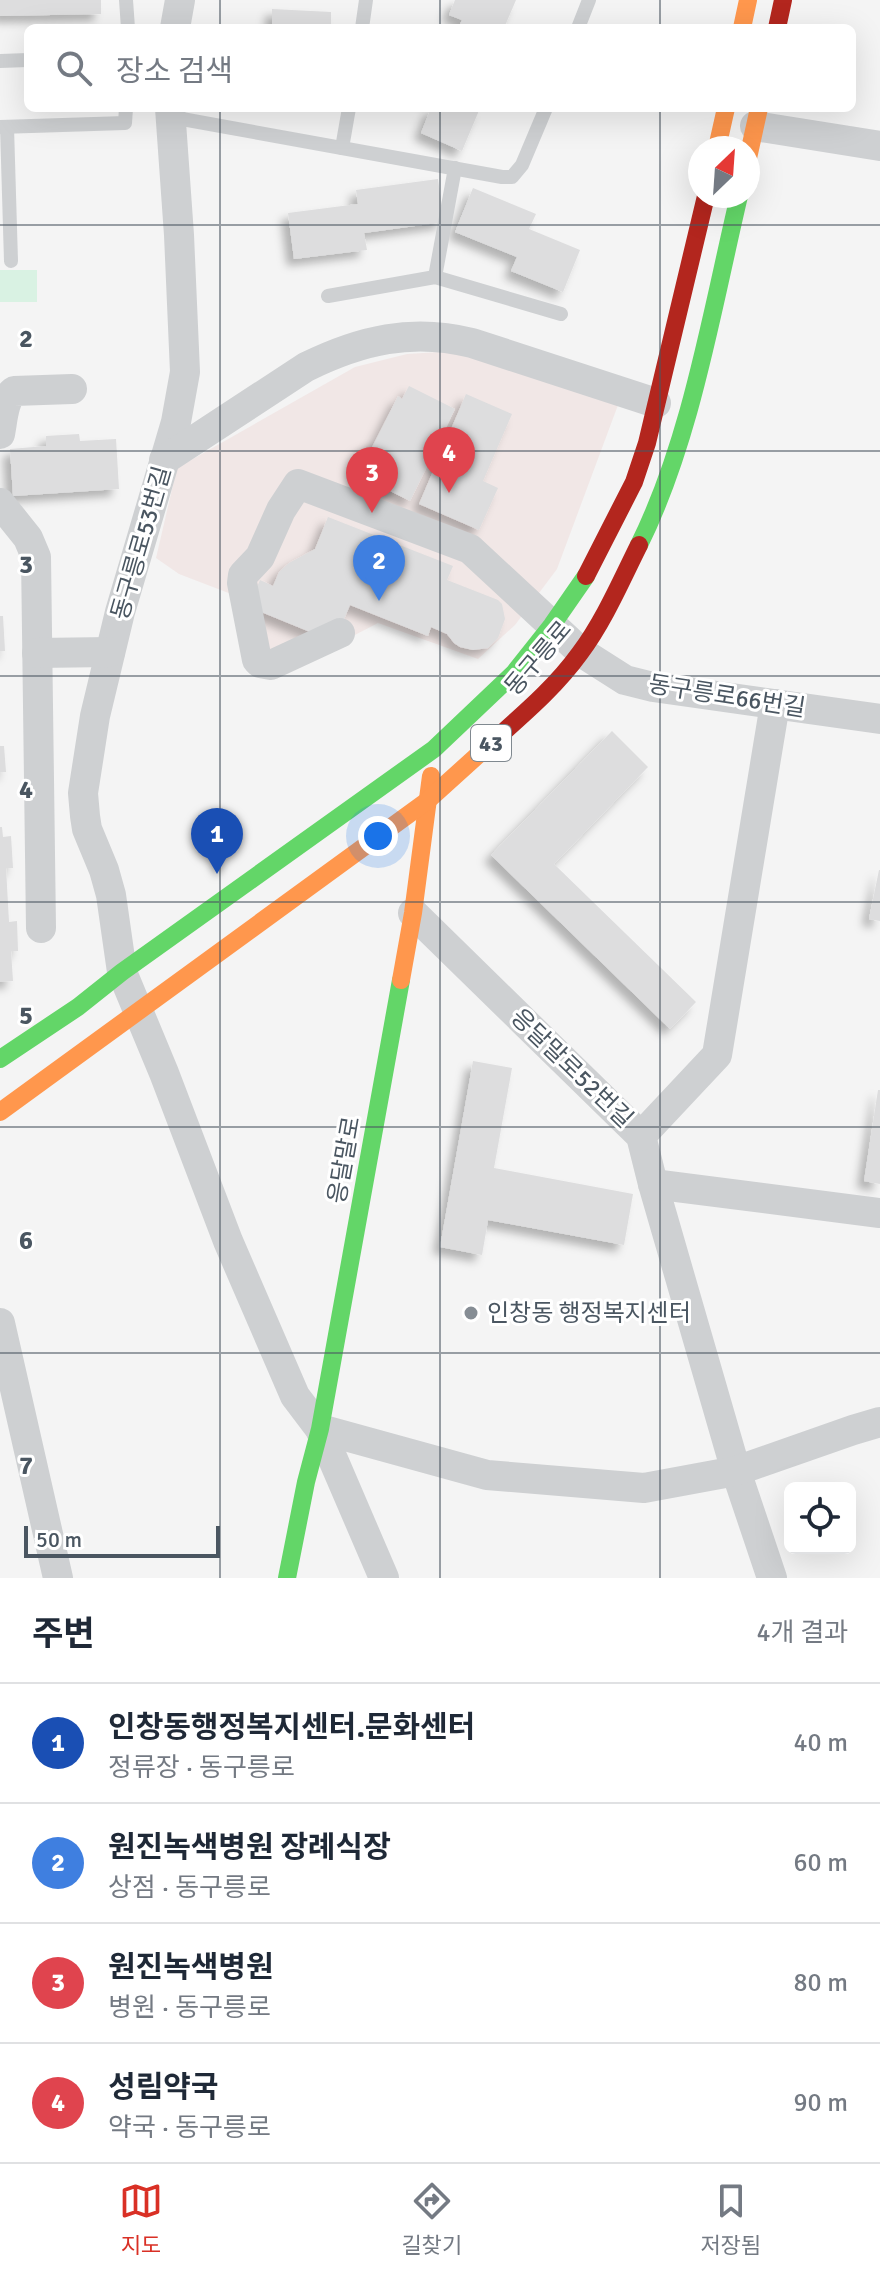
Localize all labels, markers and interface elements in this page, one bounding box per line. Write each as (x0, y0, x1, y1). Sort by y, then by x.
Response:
search box (24, 24, 856, 112)
icon: search (52, 46, 96, 90)
text: 장소 검색 (116, 53, 233, 90)
north arrow (688, 136, 760, 208)
text: 2 (19, 323, 33, 355)
pin: 4 (423, 427, 475, 493)
pin: 3 (346, 447, 398, 513)
street label: 동구릉로53번길 (105, 463, 177, 623)
pin: 2 (353, 535, 405, 601)
text: 3 (19, 549, 33, 581)
street label: 동구릉로 (498, 615, 578, 701)
street label: 동구릉로66번길 (646, 669, 808, 723)
road number: 43 (471, 725, 511, 761)
text: 4 (19, 774, 33, 806)
pin: 1 (191, 808, 243, 874)
your location (358, 816, 398, 856)
text: 5 (19, 1000, 33, 1032)
street label: 응달말로52번길 (505, 1002, 639, 1134)
street label: 응달말로 (322, 1114, 366, 1206)
text: 6 (19, 1225, 33, 1257)
place label: 인창동 행정복지센터 (487, 1298, 691, 1328)
marker: 인창동 행정복지센터 (462, 1304, 480, 1322)
text: 7 (19, 1450, 33, 1482)
map controls (784, 1482, 856, 1554)
button: locate (784, 1482, 856, 1554)
scale bar (24, 1522, 220, 1558)
text: 50 m (36, 1526, 82, 1553)
text: 주변 (32, 1613, 95, 1655)
text: 4개 결과 (756, 1617, 848, 1649)
text: 인창동행정복지센터.문화센터 (108, 1709, 475, 1746)
text: 1 (51, 1727, 65, 1759)
text: 40 m (793, 1727, 848, 1759)
text: 정류장 · 동구릉로 (108, 1752, 295, 1784)
text: 원진녹색병원 장례식장 (108, 1829, 391, 1866)
text: 2 (51, 1847, 65, 1879)
text: 60 m (793, 1847, 848, 1879)
text: 상점 · 동구릉로 (108, 1872, 271, 1904)
text: 원진녹색병원 (108, 1949, 274, 1986)
text: 3 (51, 1967, 65, 1999)
text: 80 m (793, 1967, 848, 1999)
text: 병원 · 동구릉로 (108, 1992, 271, 2024)
text: 성림약국 (108, 2069, 218, 2106)
text: 4 (51, 2087, 65, 2119)
text: 90 m (793, 2087, 848, 2119)
text: 약국 · 동구릉로 (108, 2112, 271, 2144)
tab: 지도 (119, 2179, 163, 2259)
tab: 길찾기 (401, 2179, 462, 2259)
tab: 저장됨 (700, 2179, 761, 2259)

